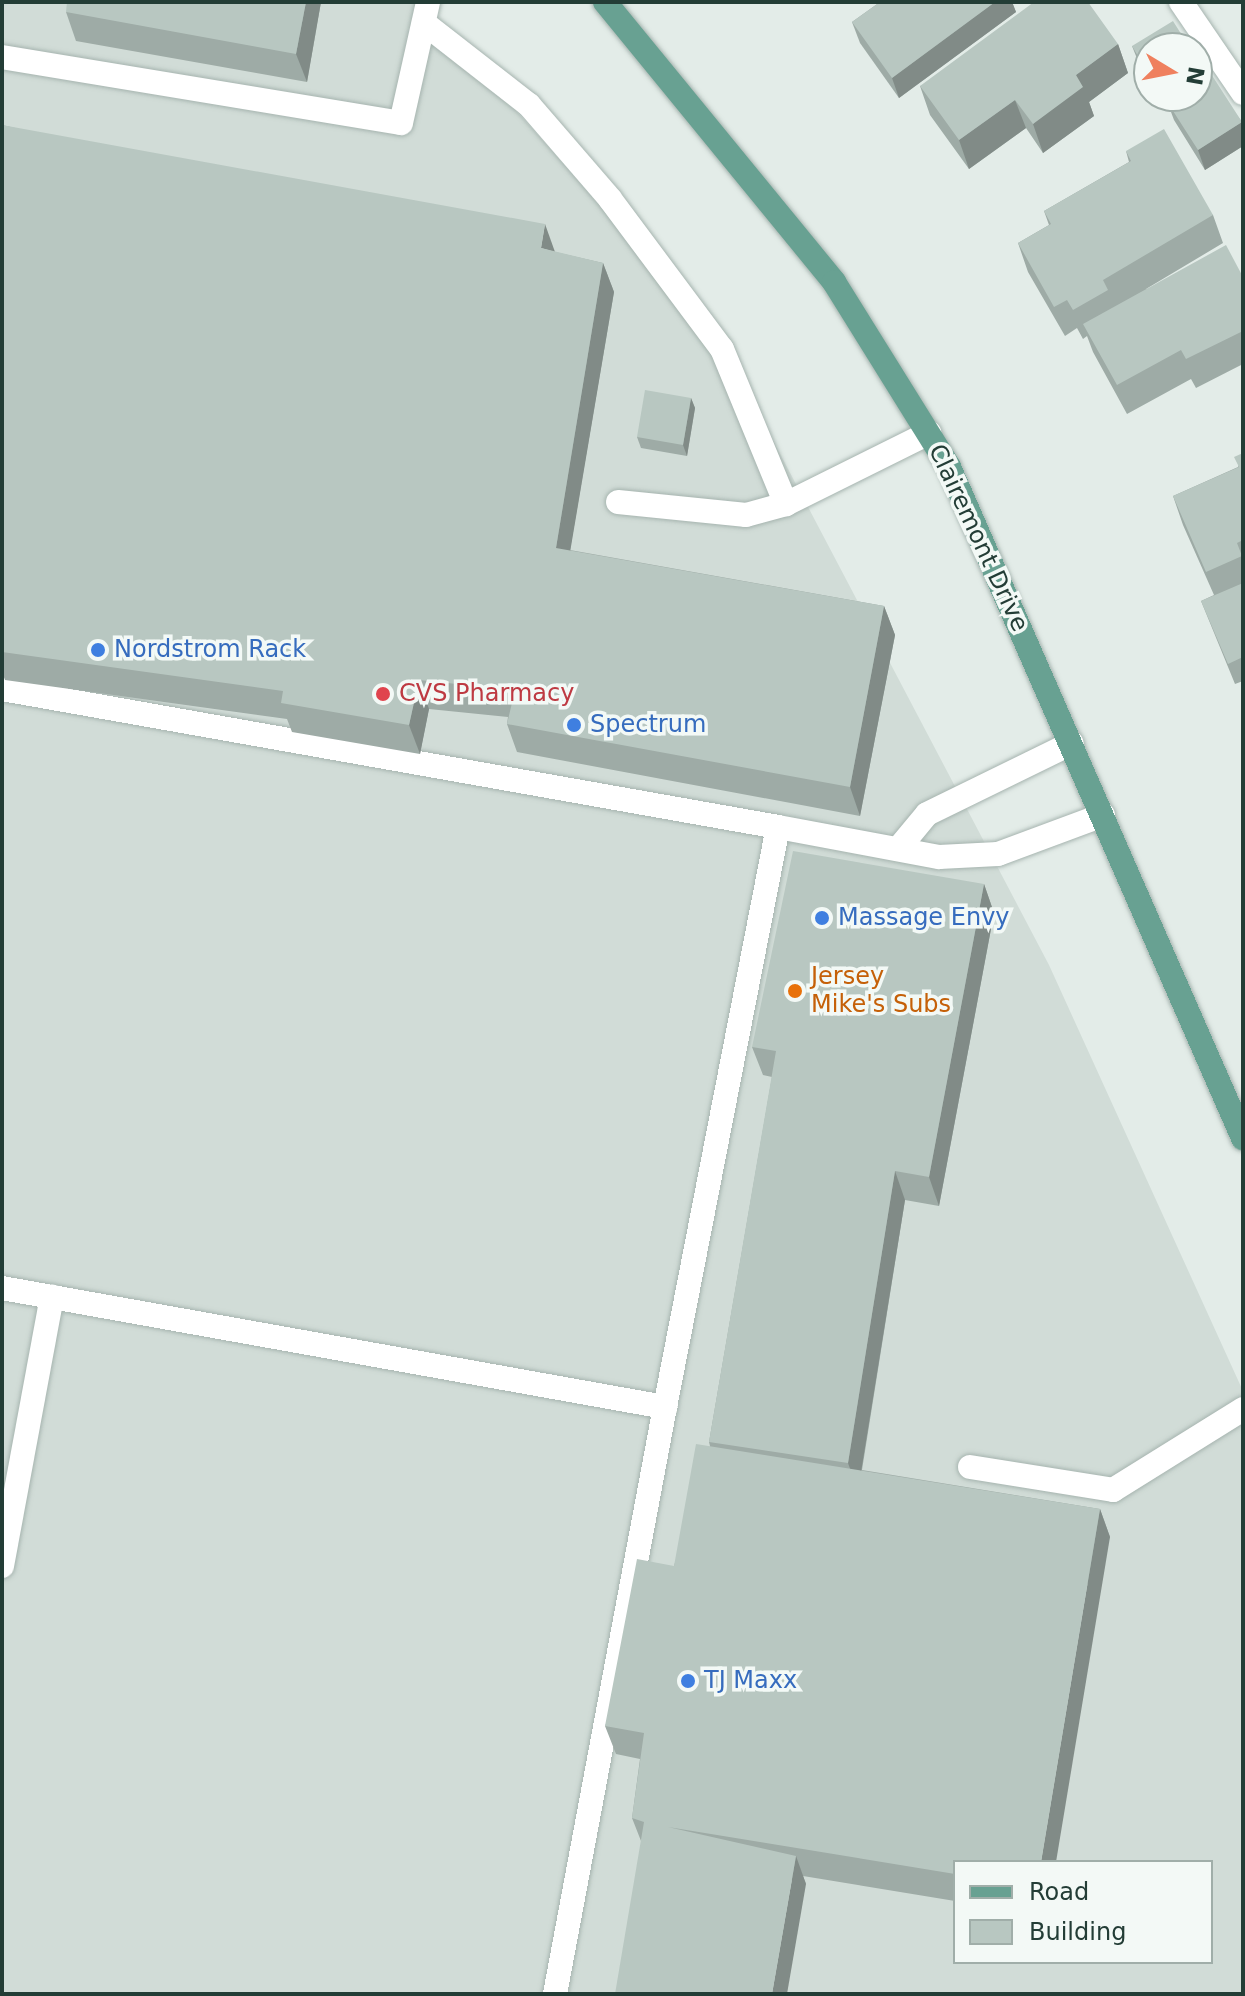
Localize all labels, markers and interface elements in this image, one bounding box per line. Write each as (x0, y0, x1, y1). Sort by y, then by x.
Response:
north arrow (1133, 32, 1213, 112)
text: N (1181, 65, 1209, 87)
street label: Clairemont Drive (922, 440, 1034, 636)
place label: Nordstrom Rack (114, 636, 306, 664)
marker: Nordstrom Rack (89, 641, 107, 659)
place label: CVS Pharmacy (399, 680, 574, 708)
marker: CVS Pharmacy (374, 685, 392, 703)
place label: Spectrum (590, 711, 706, 739)
marker: Spectrum (565, 716, 583, 734)
place label: Massage Envy (838, 904, 1010, 932)
marker: Massage Envy (813, 909, 831, 927)
place label: Jersey Mike's Subs (811, 963, 951, 1019)
marker: Jersey Mike's Subs (786, 982, 804, 1000)
place label: TJ Maxx (704, 1667, 797, 1695)
marker: TJ Maxx (679, 1672, 697, 1690)
legend (953, 1860, 1213, 1964)
text: Road (1029, 1878, 1089, 1906)
text: Building (1029, 1918, 1126, 1946)

